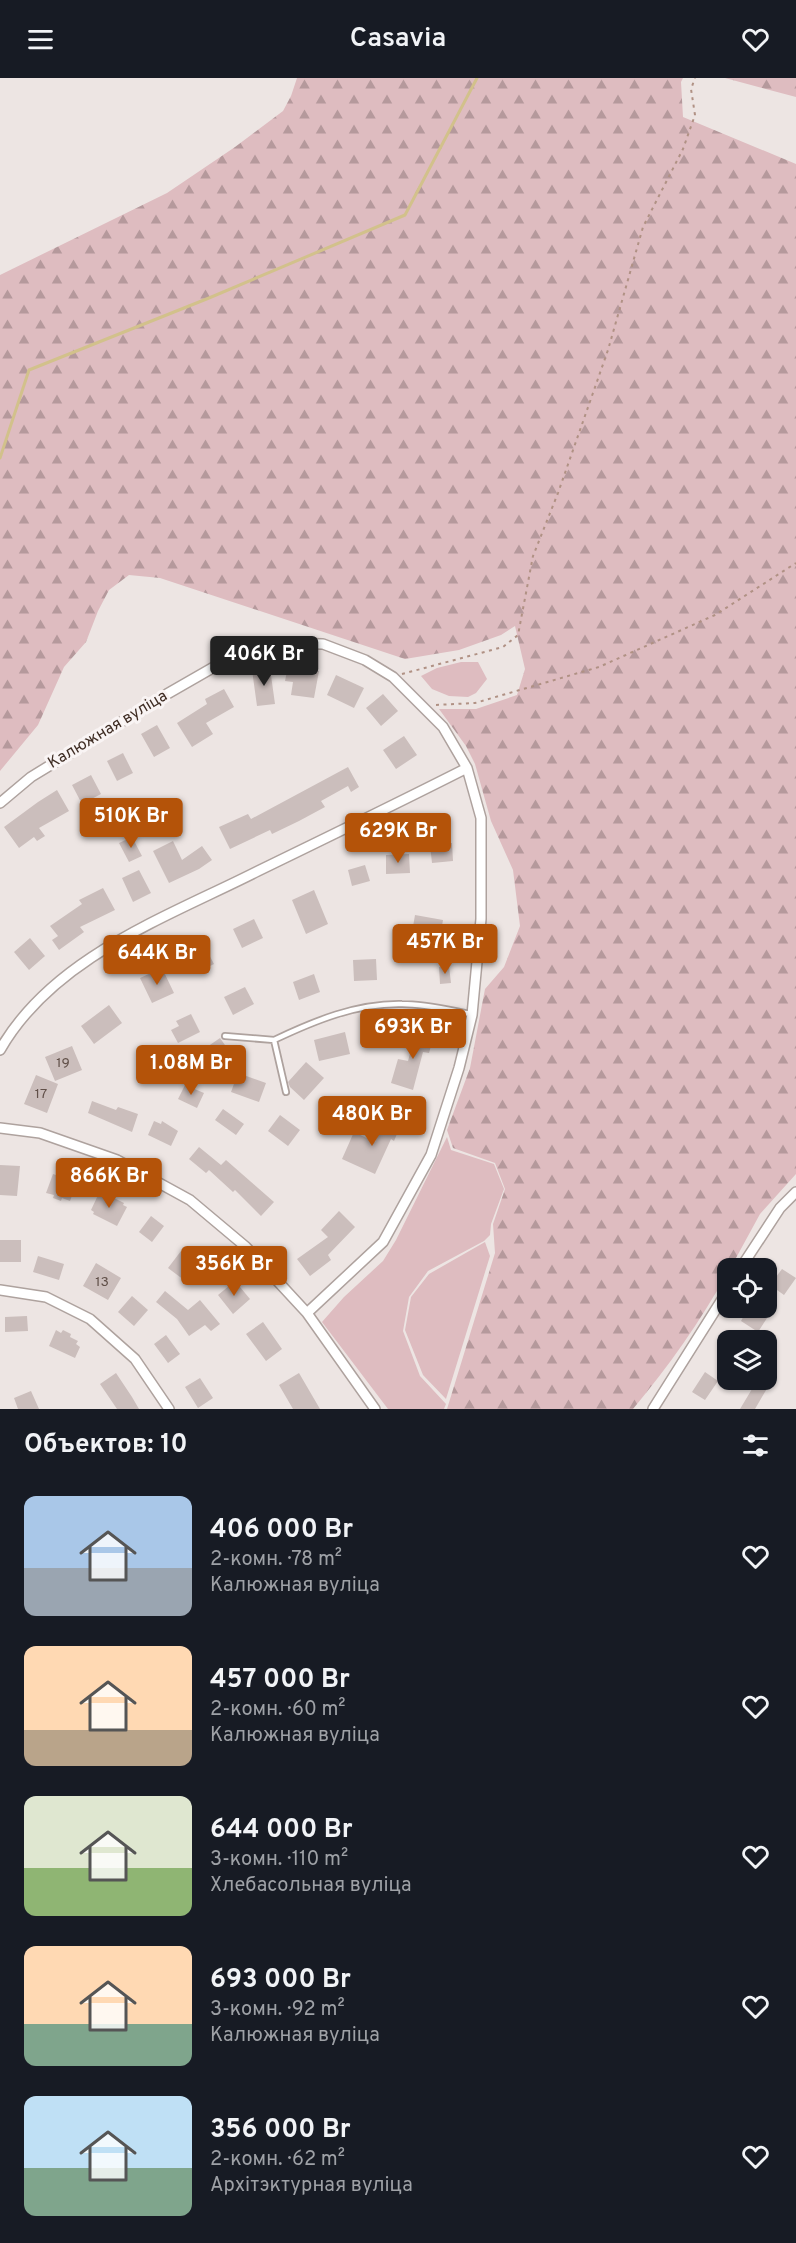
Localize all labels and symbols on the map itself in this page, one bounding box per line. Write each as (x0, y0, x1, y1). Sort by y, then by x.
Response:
pin: 406K Br (209, 636, 319, 687)
street label: Калюжная вуліца (45, 686, 171, 774)
pin: 510K Br (76, 798, 186, 849)
pin: 629K Br (343, 813, 453, 864)
pin: 457K Br (390, 924, 500, 975)
pin: 644K Br (102, 935, 212, 986)
pin: 693K Br (358, 1009, 468, 1060)
pin: 1.08M Br (129, 1045, 253, 1096)
house number: 19 (56, 1055, 70, 1072)
house number: 17 (35, 1086, 47, 1103)
pin: 480K Br (317, 1096, 427, 1147)
pin: 866K Br (54, 1158, 164, 1209)
pin: 356K Br (179, 1246, 289, 1297)
house number: 13 (95, 1274, 109, 1291)

